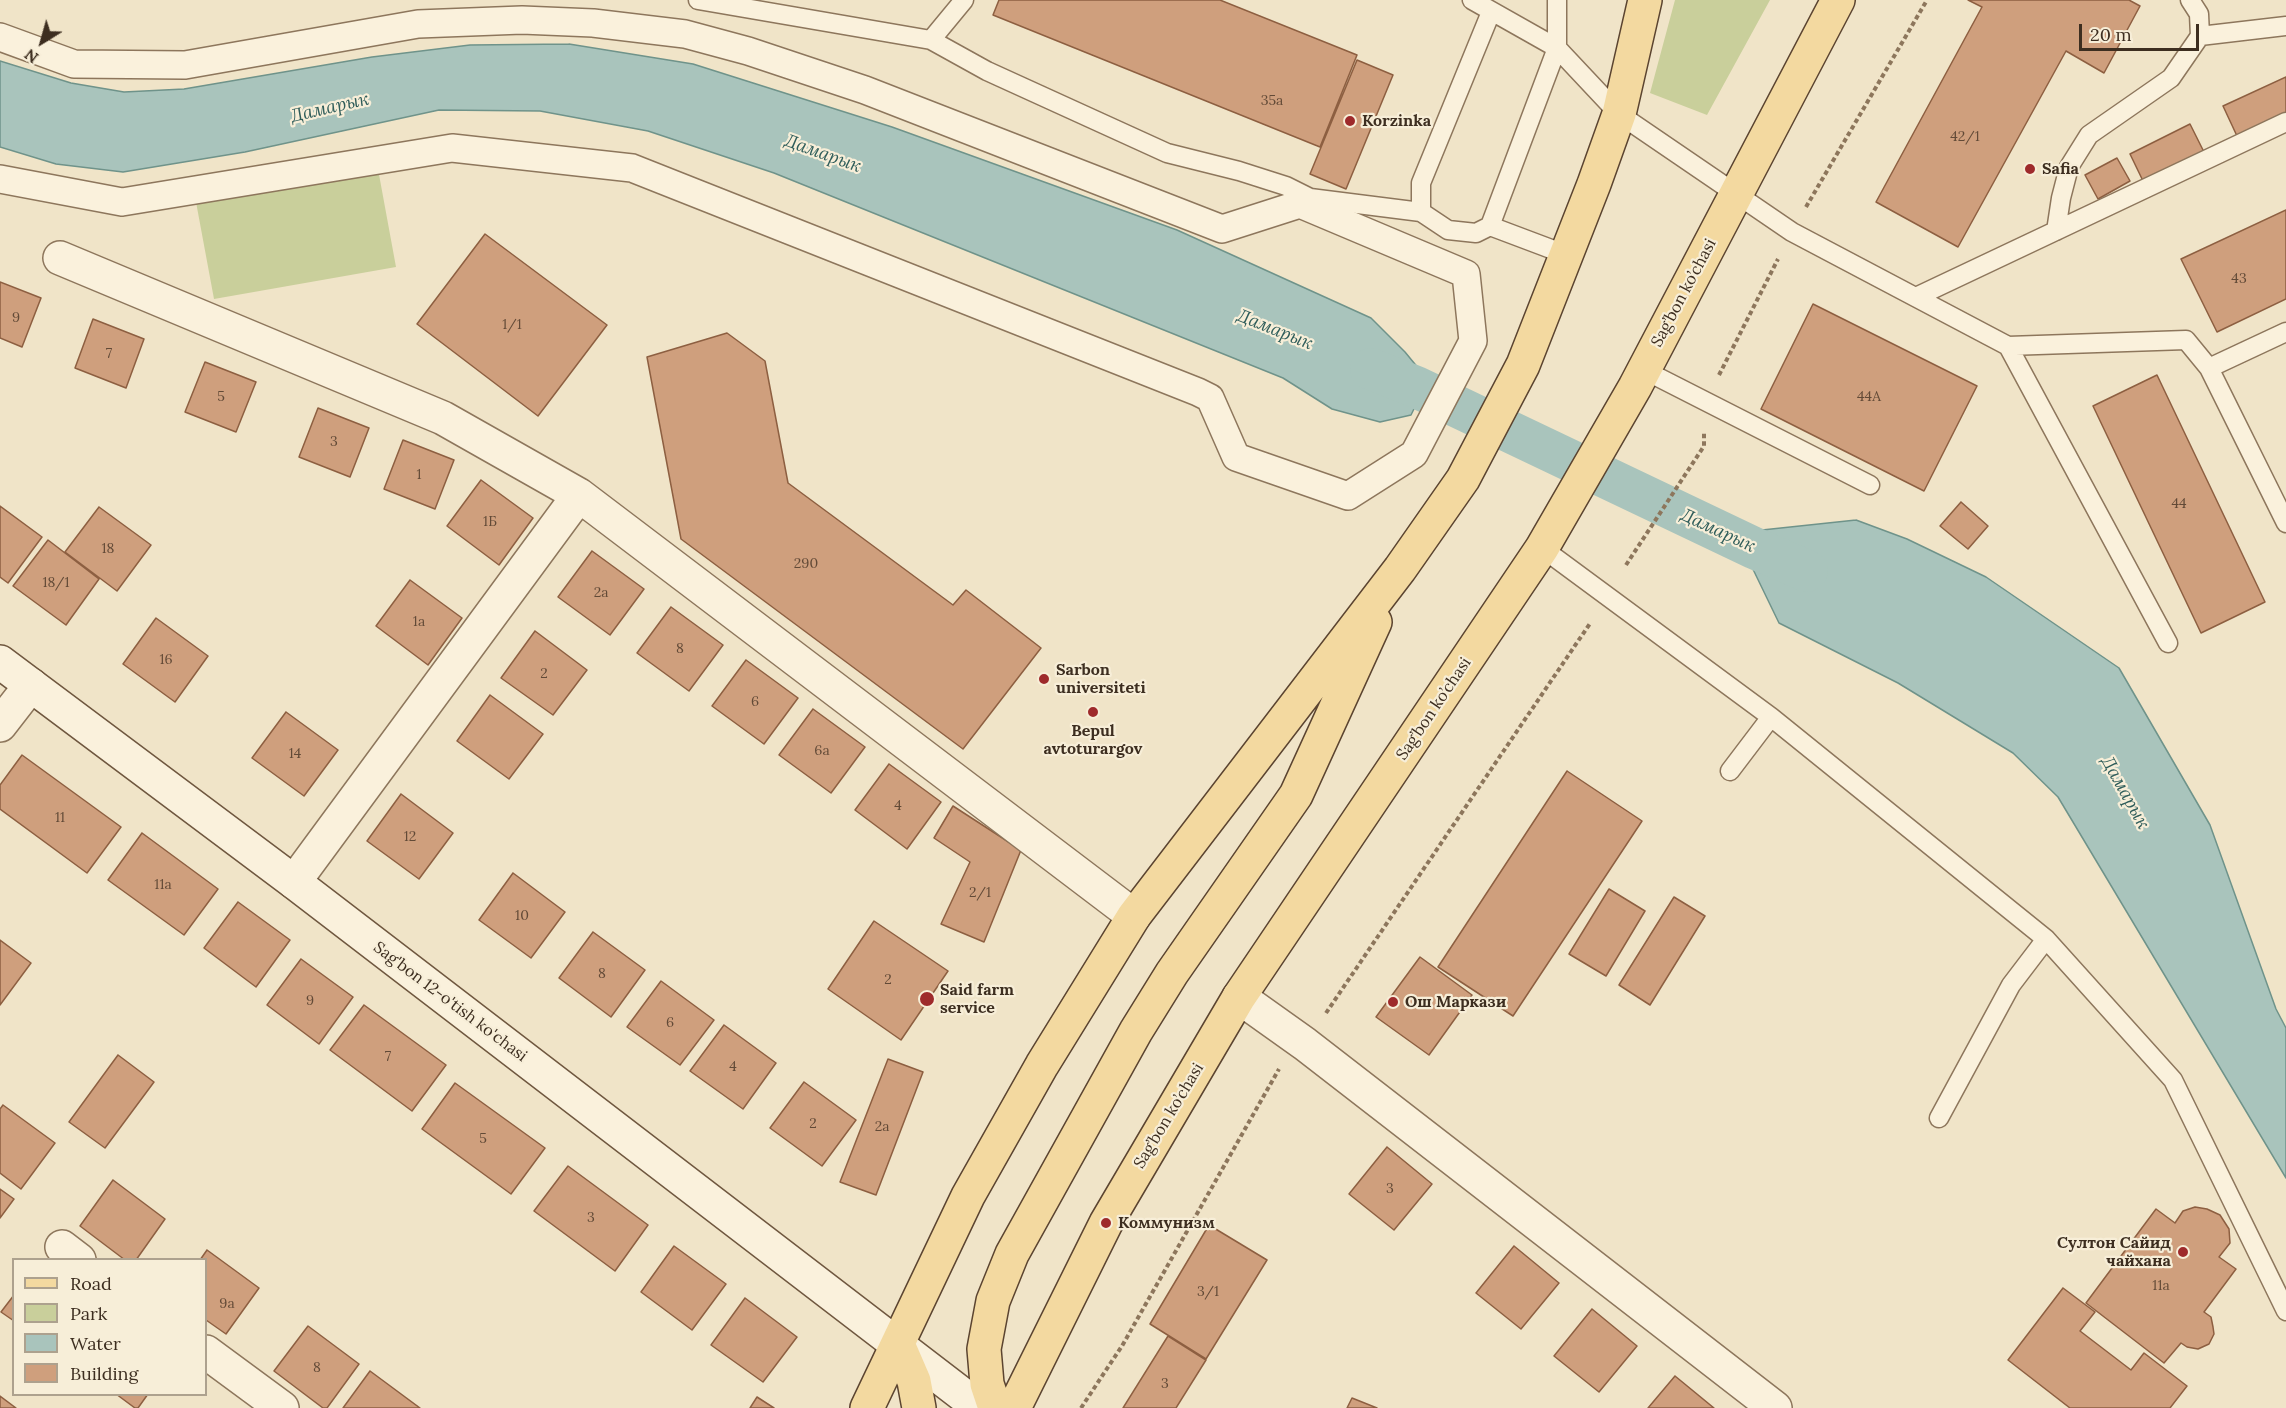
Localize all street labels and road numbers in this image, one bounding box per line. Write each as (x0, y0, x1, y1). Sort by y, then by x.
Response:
street label: Sag’bon ko’chasi (1647, 236, 1721, 350)
street label: Sag’bon ko’chasi (1393, 654, 1475, 764)
street label: Sag'bon 12-o'tish ko'chasi (369, 938, 531, 1066)
street label: Sag’bon ko’chasi (1130, 1060, 1208, 1172)

